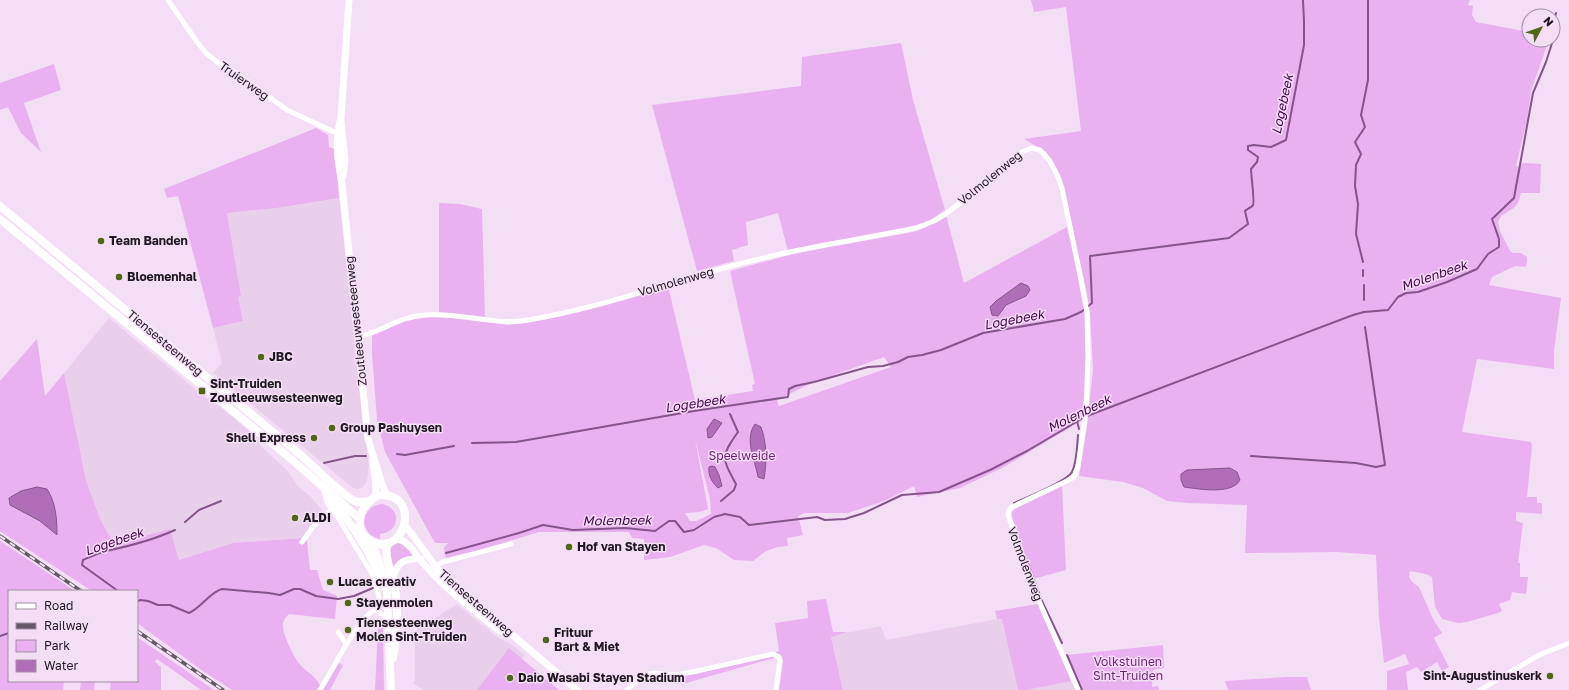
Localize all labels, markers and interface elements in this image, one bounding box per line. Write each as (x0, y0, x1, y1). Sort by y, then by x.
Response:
north arrow (1521, 8, 1561, 48)
text: N (1541, 14, 1557, 29)
street label: Truierweg (216, 58, 272, 103)
water label: Logebeek (1268, 71, 1297, 136)
street label: Volmolenweg (955, 147, 1025, 208)
place label: Team Banden (109, 233, 188, 248)
marker: Team Banden (96, 236, 106, 246)
street label: Zoutleeuwsesteenweg (341, 255, 370, 387)
water label: Molenbeek (1399, 256, 1471, 294)
street label: Volmolenweg (636, 264, 715, 299)
place label: Bloemenhal (127, 269, 197, 284)
marker: Bloemenhal (114, 272, 124, 282)
water label: Logebeek (983, 305, 1047, 333)
street label: Tiensesteenweg (124, 306, 206, 379)
place label: JBC (269, 349, 293, 364)
marker: JBC (256, 352, 266, 362)
place label: Sint-Truiden Zoutleeuwsesteenweg (210, 376, 343, 405)
marker: Sint-Truiden Zoutleeuwsesteenweg (197, 386, 207, 396)
water label: Logebeek (664, 390, 728, 416)
water label: Molenbeek (1044, 390, 1115, 435)
place label: Group Pashuysen (340, 420, 442, 435)
marker: Group Pashuysen (327, 423, 337, 433)
place label: Shell Express (226, 430, 306, 445)
marker: Shell Express (309, 433, 319, 443)
park label: Speelweide (709, 448, 775, 463)
place label: ALDI (303, 510, 331, 525)
water label: Molenbeek (582, 511, 653, 529)
marker: ALDI (290, 513, 300, 523)
water label: Logebeek (83, 523, 147, 559)
street label: Volmolenweg (1004, 525, 1046, 603)
place label: Hof van Stayen (577, 539, 665, 554)
marker: Hof van Stayen (564, 542, 574, 552)
street label: Tiensesteenweg (436, 566, 517, 639)
place label: Lucas creativ (338, 574, 417, 589)
marker: Lucas creativ (325, 577, 335, 587)
legend (8, 590, 138, 682)
place label: Stayenmolen (356, 595, 433, 610)
text: Road (44, 598, 73, 613)
marker: Stayenmolen (343, 598, 353, 608)
place label: Tiensesteenweg Molen Sint-Truiden (356, 615, 467, 644)
text: Railway (44, 618, 89, 633)
marker: Tiensesteenweg Molen Sint-Truiden (343, 625, 353, 635)
place label: Frituur Bart & Miet (554, 625, 620, 654)
marker: Frituur Bart & Miet (541, 635, 551, 645)
text: Park (44, 638, 70, 653)
park label: Volkstuinen Sint-Truiden (1093, 654, 1163, 683)
text: Water (44, 658, 78, 673)
place label: Sint-Augustinuskerk (1423, 668, 1542, 683)
place label: Daio Wasabi Stayen Stadium (518, 670, 685, 685)
marker: Sint-Augustinuskerk (1545, 671, 1555, 681)
marker: Daio Wasabi Stayen Stadium (505, 673, 515, 683)

